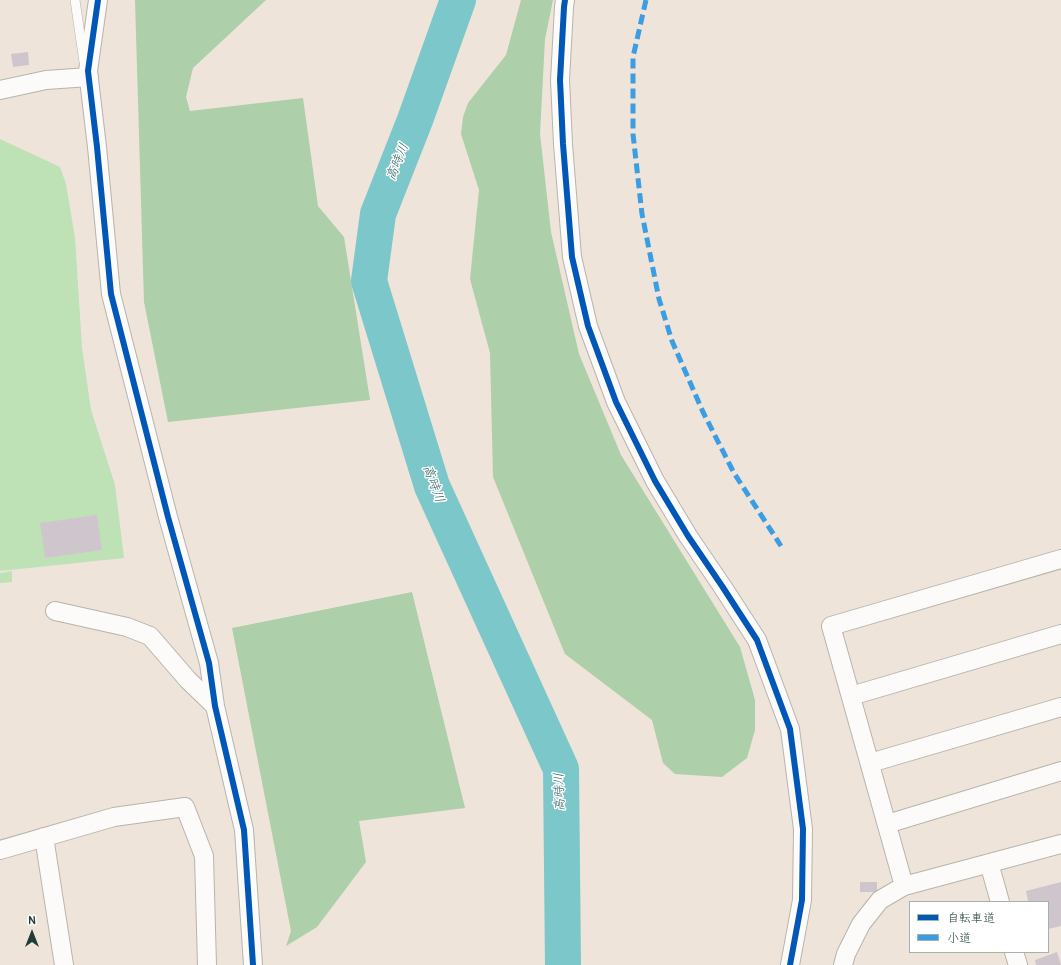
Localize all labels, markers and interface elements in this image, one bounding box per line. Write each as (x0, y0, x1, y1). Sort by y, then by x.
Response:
water label: 高時川 (383, 141, 413, 183)
water label: 高時川 (419, 463, 447, 505)
water label: 高時川 (552, 772, 568, 812)
legend (909, 901, 1049, 953)
text: 自転車道 (947, 911, 995, 926)
north arrow (12, 913, 52, 953)
text: N (28, 914, 36, 927)
text: 小道 (947, 931, 971, 946)

